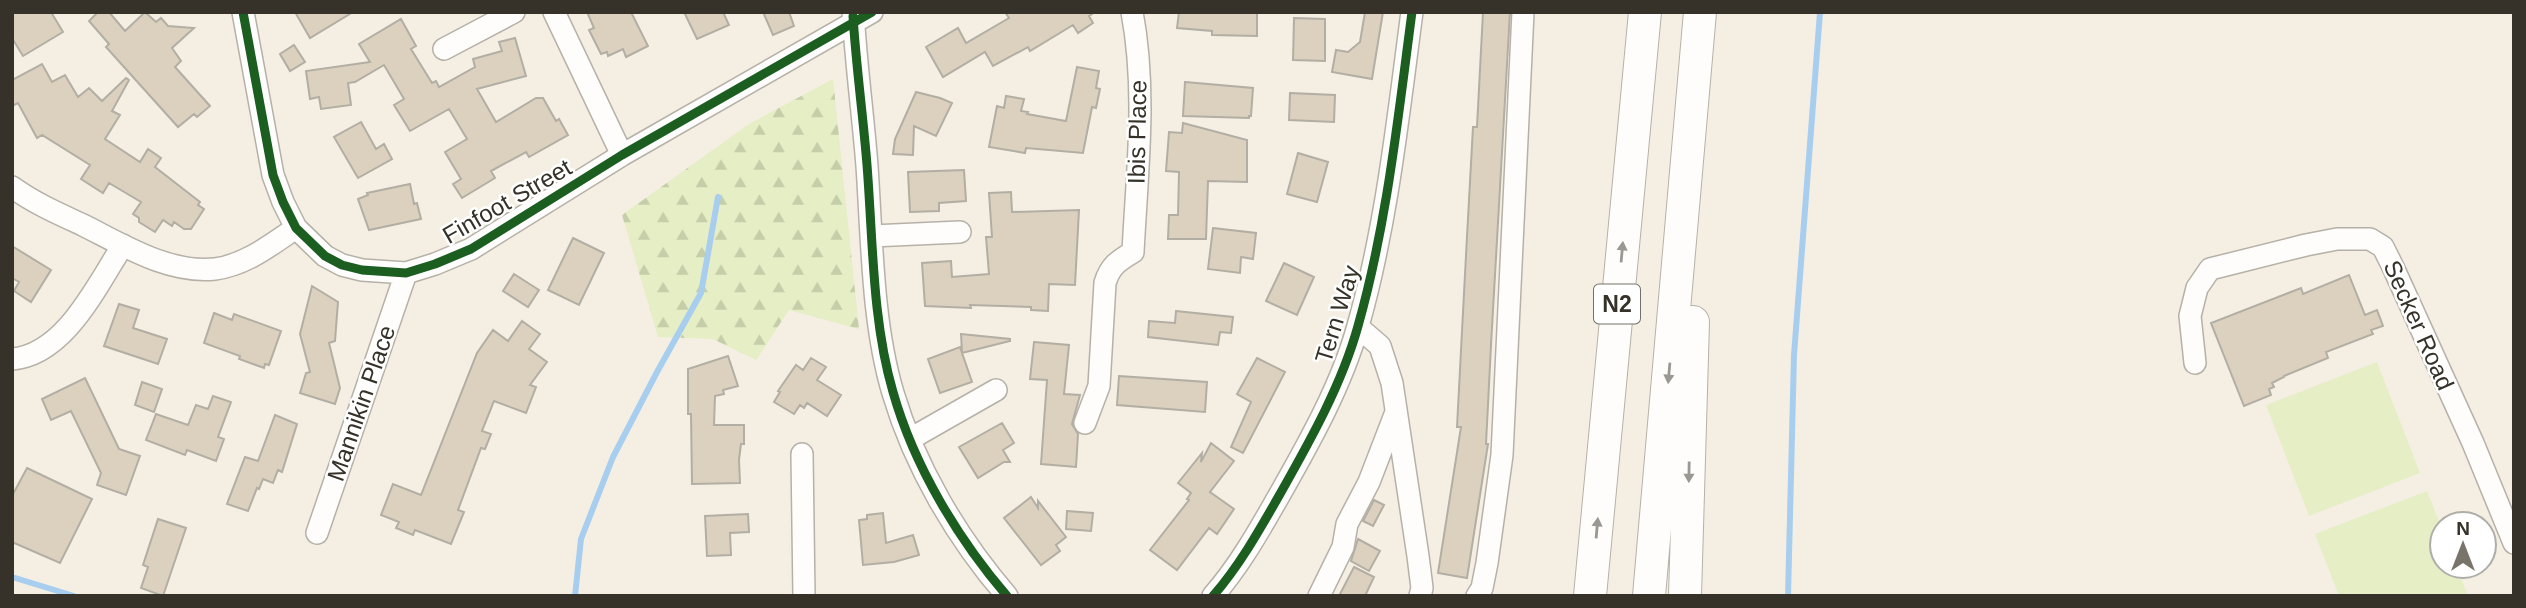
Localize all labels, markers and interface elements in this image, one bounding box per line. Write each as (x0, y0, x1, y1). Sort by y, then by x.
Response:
street label: Ibis Place (1123, 80, 1151, 184)
street label: Finfoot Street (438, 153, 576, 249)
one-way arrow (1617, 241, 1628, 263)
street label: Secker Road (2378, 256, 2460, 394)
street label: Tern Way (1309, 262, 1365, 366)
road number: N2 (1594, 284, 1640, 324)
street label: Mannikin Place (322, 322, 400, 484)
one-way arrow (1663, 362, 1674, 384)
one-way arrow (1683, 462, 1694, 484)
north arrow (2428, 510, 2498, 580)
one-way arrow (1591, 517, 1602, 539)
text: N (2456, 518, 2470, 539)

